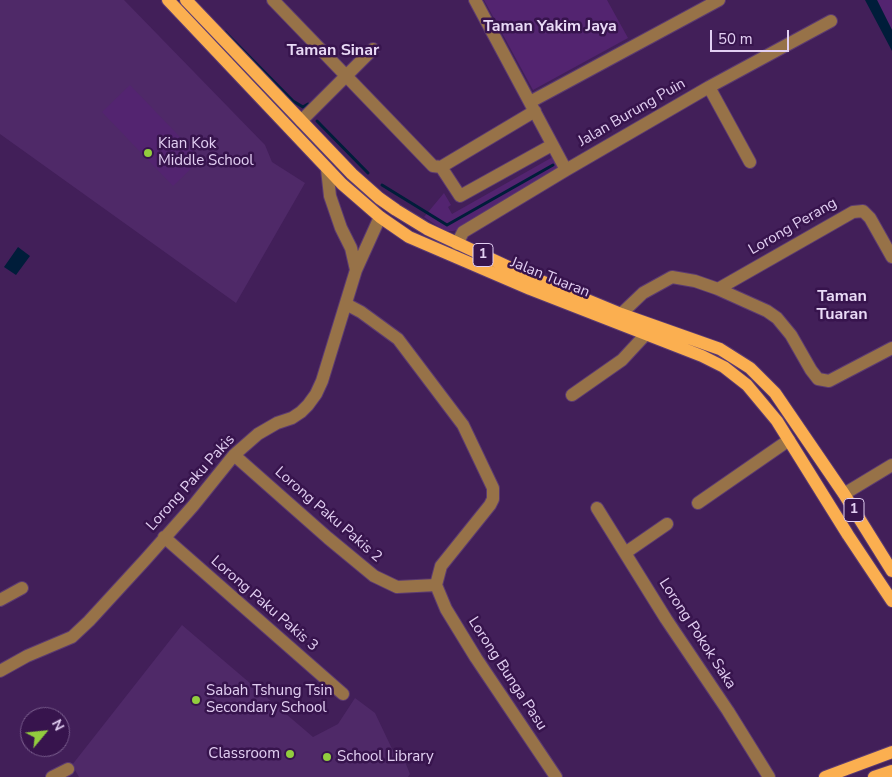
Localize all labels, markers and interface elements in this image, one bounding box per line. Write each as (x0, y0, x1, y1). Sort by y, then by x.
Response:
district label: Taman Yakim Jaya (483, 17, 617, 37)
scale bar (712, 20, 791, 52)
text: 50 m (718, 29, 753, 49)
district label: Taman Sinar (287, 41, 379, 61)
street label: Jalan Burung Puin (575, 75, 689, 151)
place label: Kian Kok Middle School (158, 135, 254, 170)
marker: Kian Kok Middle School (142, 147, 154, 159)
street label: Lorong Perang (746, 194, 840, 260)
road number: 1 (473, 244, 493, 266)
street label: Jalan Tuaran (508, 254, 592, 302)
district label: Taman Tuaran (816, 287, 868, 325)
street label: Lorong Paku Pakis (143, 431, 239, 535)
street label: Lorong Paku Pakis 2 (271, 464, 385, 566)
road number: 1 (844, 498, 864, 522)
street label: Lorong Paku Pakis 3 (207, 553, 321, 655)
street label: Lorong Pokok Saka (655, 575, 739, 693)
street label: Lorong Bunga Pasu (464, 614, 550, 734)
place label: Sabah Tshung Tsin Secondary School (206, 682, 333, 717)
marker: Sabah Tshung Tsin Secondary School (190, 694, 202, 706)
north arrow (20, 707, 70, 757)
text: N (47, 716, 69, 734)
place label: Classroom (208, 745, 280, 763)
marker: Classroom (284, 748, 296, 760)
place label: School Library (337, 748, 434, 766)
marker: School Library (321, 751, 333, 763)

